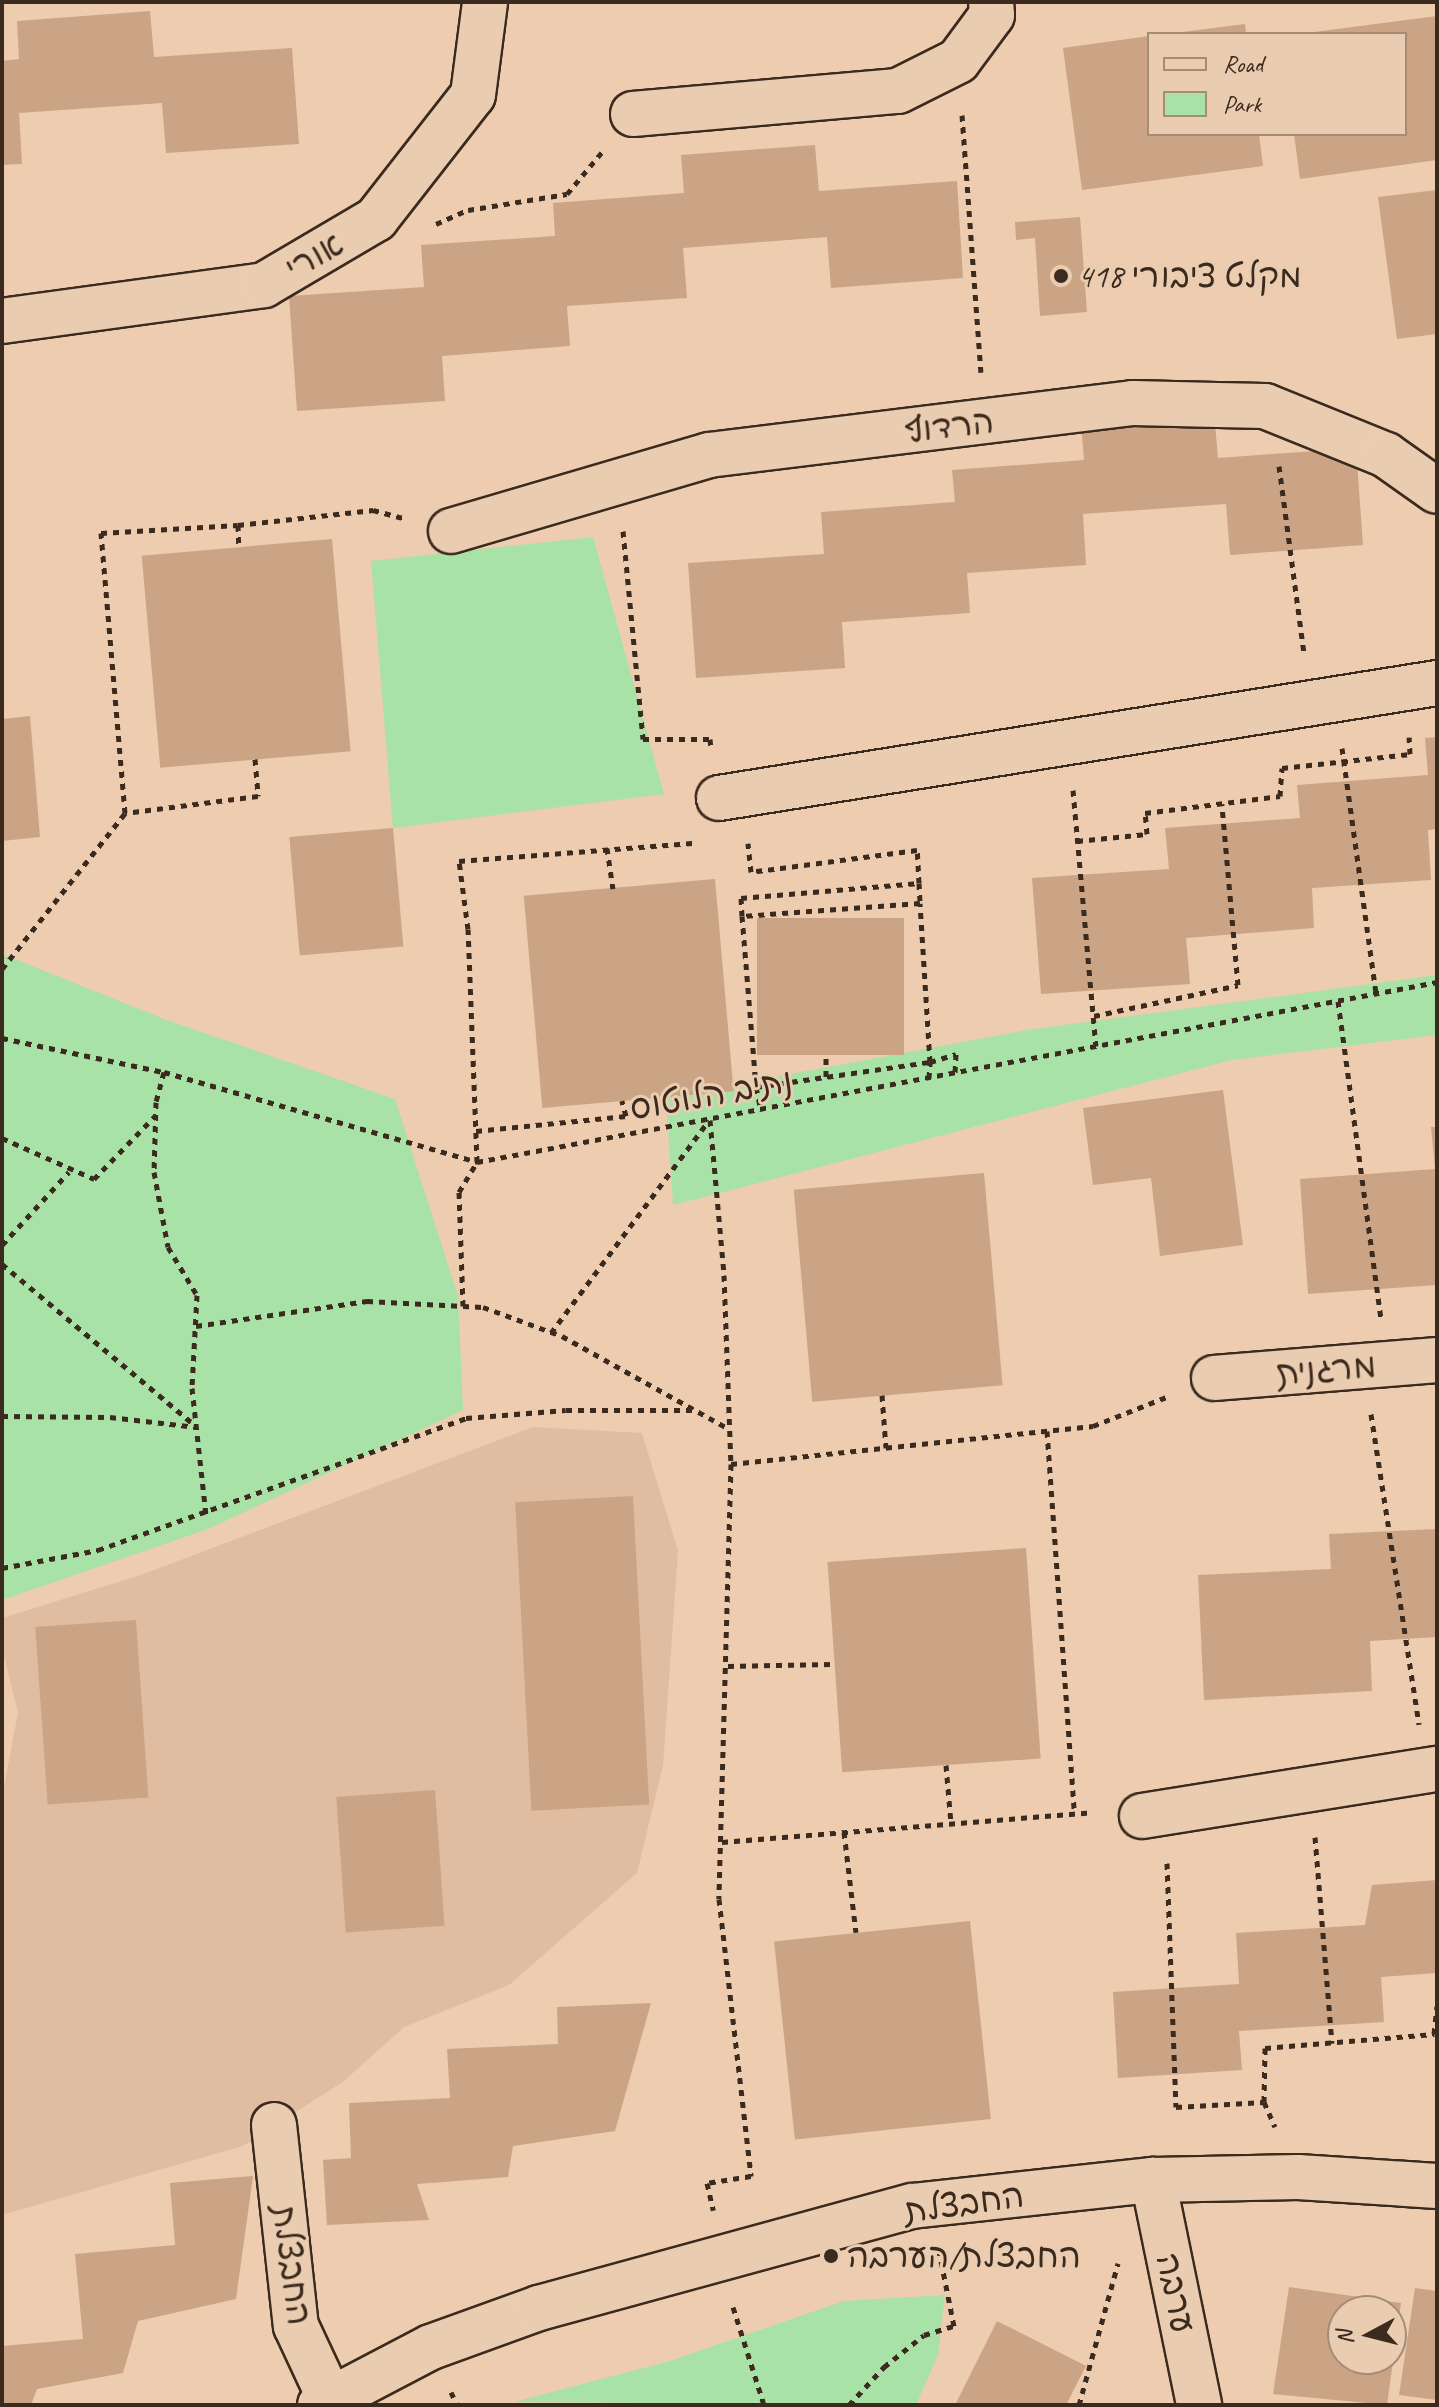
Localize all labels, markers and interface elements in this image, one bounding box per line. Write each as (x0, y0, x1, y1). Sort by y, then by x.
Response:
legend (1147, 32, 1407, 136)
text: Road (1223, 49, 1263, 79)
text: Park (1223, 89, 1261, 119)
street label: אורי (278, 223, 350, 289)
place label: מקלט ציבורי 418 (1077, 256, 1302, 296)
marker: מקלט ציבורי 418 (1052, 267, 1070, 285)
street label: הרדוף (902, 400, 996, 452)
street label: נתיב הלוטוס (626, 1060, 796, 1128)
street label: מרגנית (1274, 1344, 1378, 1394)
street label: החבצלת (901, 2174, 1027, 2232)
street label: החבצלת (263, 2202, 321, 2328)
place label: החבצלת/הערבה (847, 2236, 1081, 2276)
marker: החבצלת/הערבה (822, 2247, 840, 2265)
street label: ערבה (1148, 2249, 1204, 2337)
north arrow (1327, 2295, 1407, 2375)
text: N (1330, 2329, 1360, 2346)

